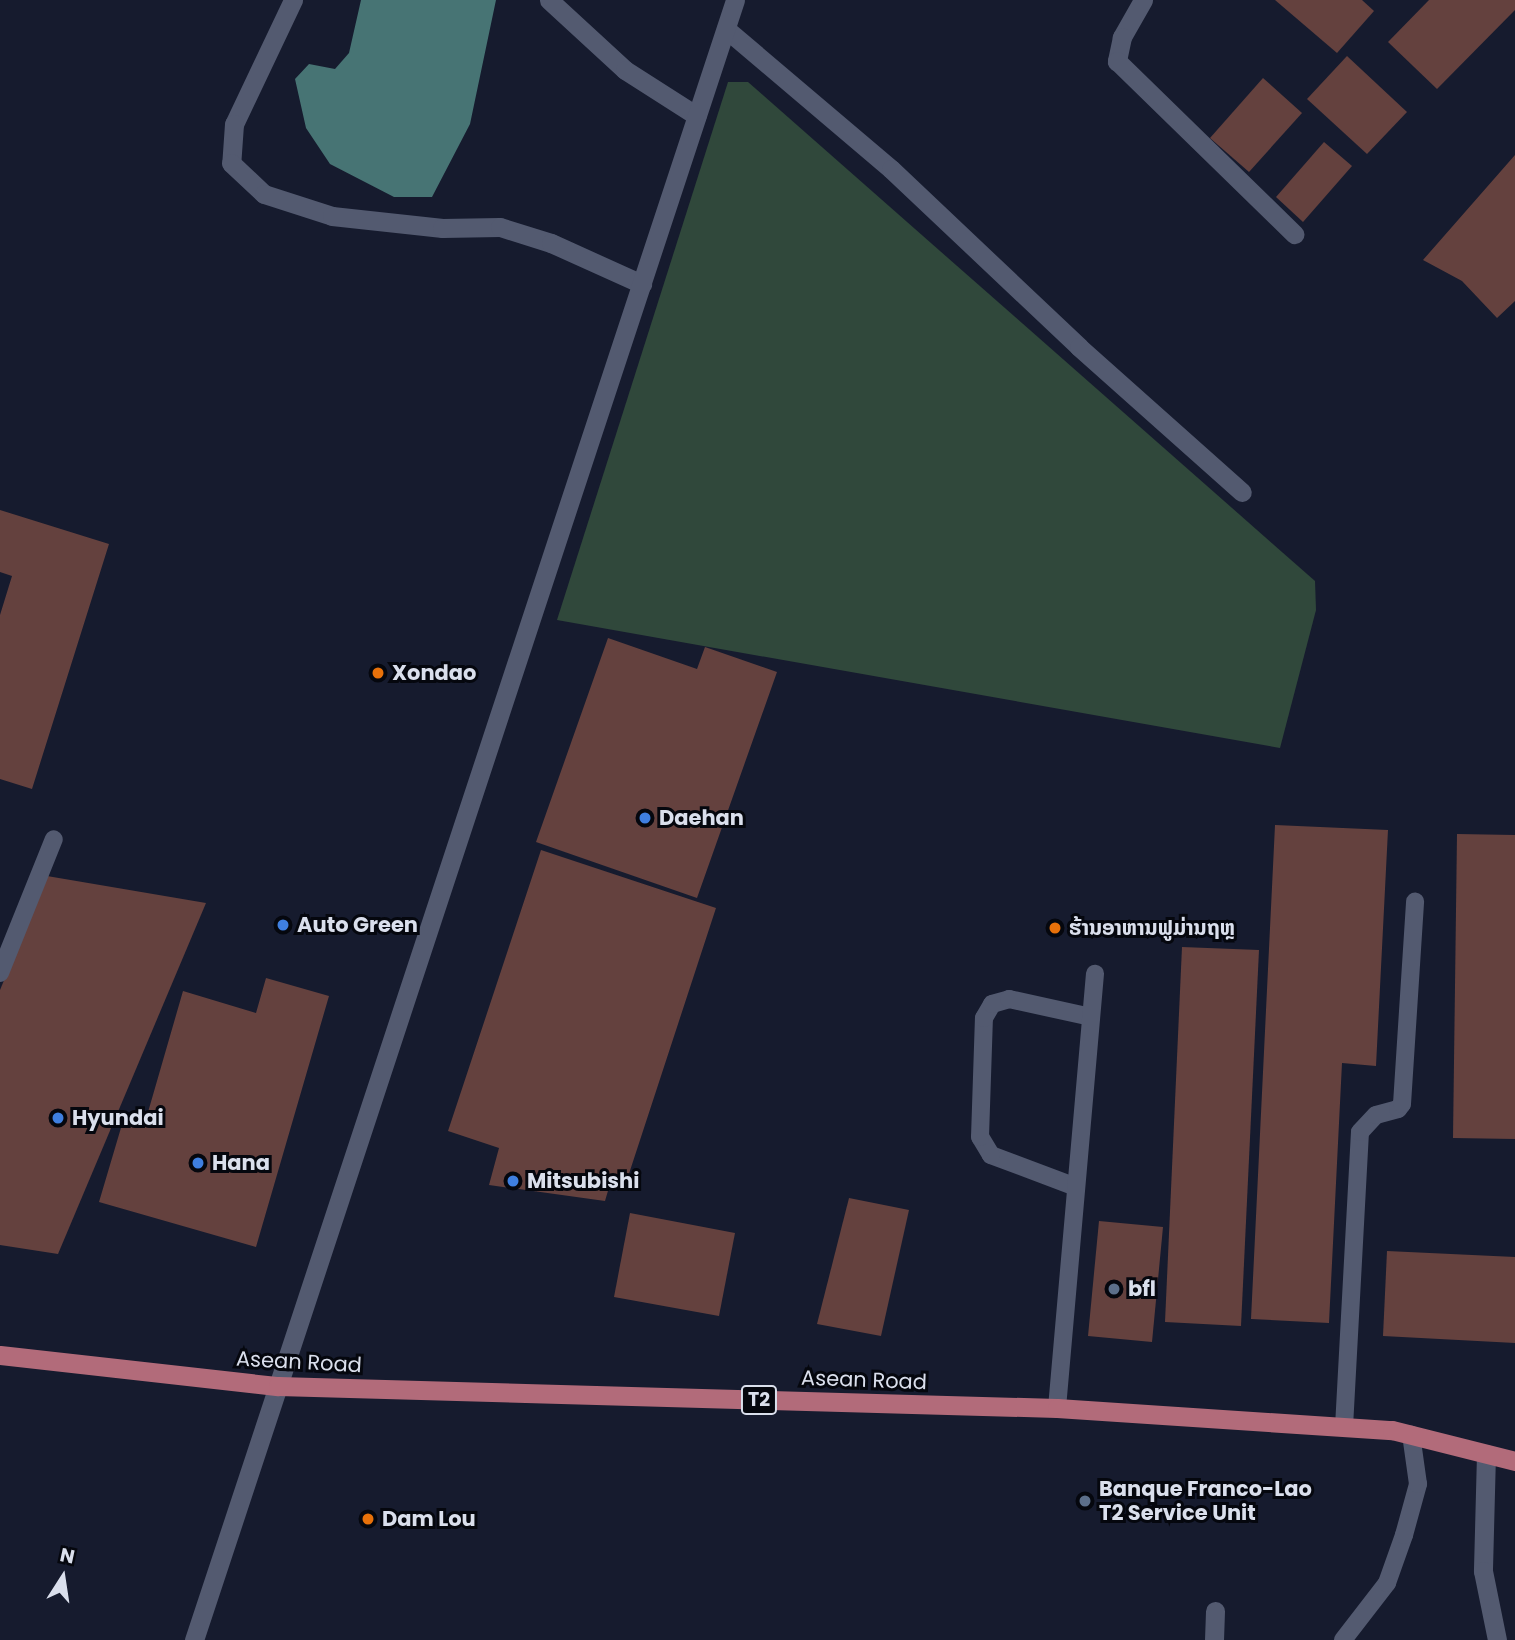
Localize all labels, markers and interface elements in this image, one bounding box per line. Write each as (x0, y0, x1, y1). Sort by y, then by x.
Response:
place label: Xondao (392, 660, 476, 686)
marker: Xondao (370, 665, 386, 681)
place label: Daehan (659, 805, 744, 831)
marker: Daehan (637, 810, 653, 826)
place label: Auto Green (297, 912, 418, 938)
place label: ຮ້ານອາຫານຟູມ່ານຖຫຼ (1069, 915, 1235, 941)
marker: Auto Green (275, 917, 291, 933)
marker: ຮ້ານອາຫານຟູມ່ານຖຫຼ (1047, 920, 1063, 936)
place label: Hyundai (72, 1105, 164, 1131)
marker: Hyundai (50, 1110, 66, 1126)
place label: Hana (212, 1150, 270, 1176)
marker: Hana (190, 1155, 206, 1171)
place label: Mitsubishi (527, 1168, 639, 1194)
marker: Mitsubishi (505, 1173, 521, 1189)
place label: bfl (1128, 1276, 1156, 1302)
marker: bfl (1106, 1281, 1122, 1297)
street label: Asean Road (235, 1346, 363, 1378)
street label: Asean Road (801, 1365, 927, 1395)
road number: T2 (740, 1384, 778, 1416)
place label: Banque Franco-Lao T2 Service Unit (1099, 1476, 1312, 1526)
marker: Banque Franco-Lao T2 Service Unit (1077, 1493, 1093, 1509)
place label: Dam Lou (382, 1506, 476, 1532)
marker: Dam Lou (360, 1511, 376, 1527)
text: N (58, 1541, 77, 1571)
north arrow (28, 1542, 98, 1612)

